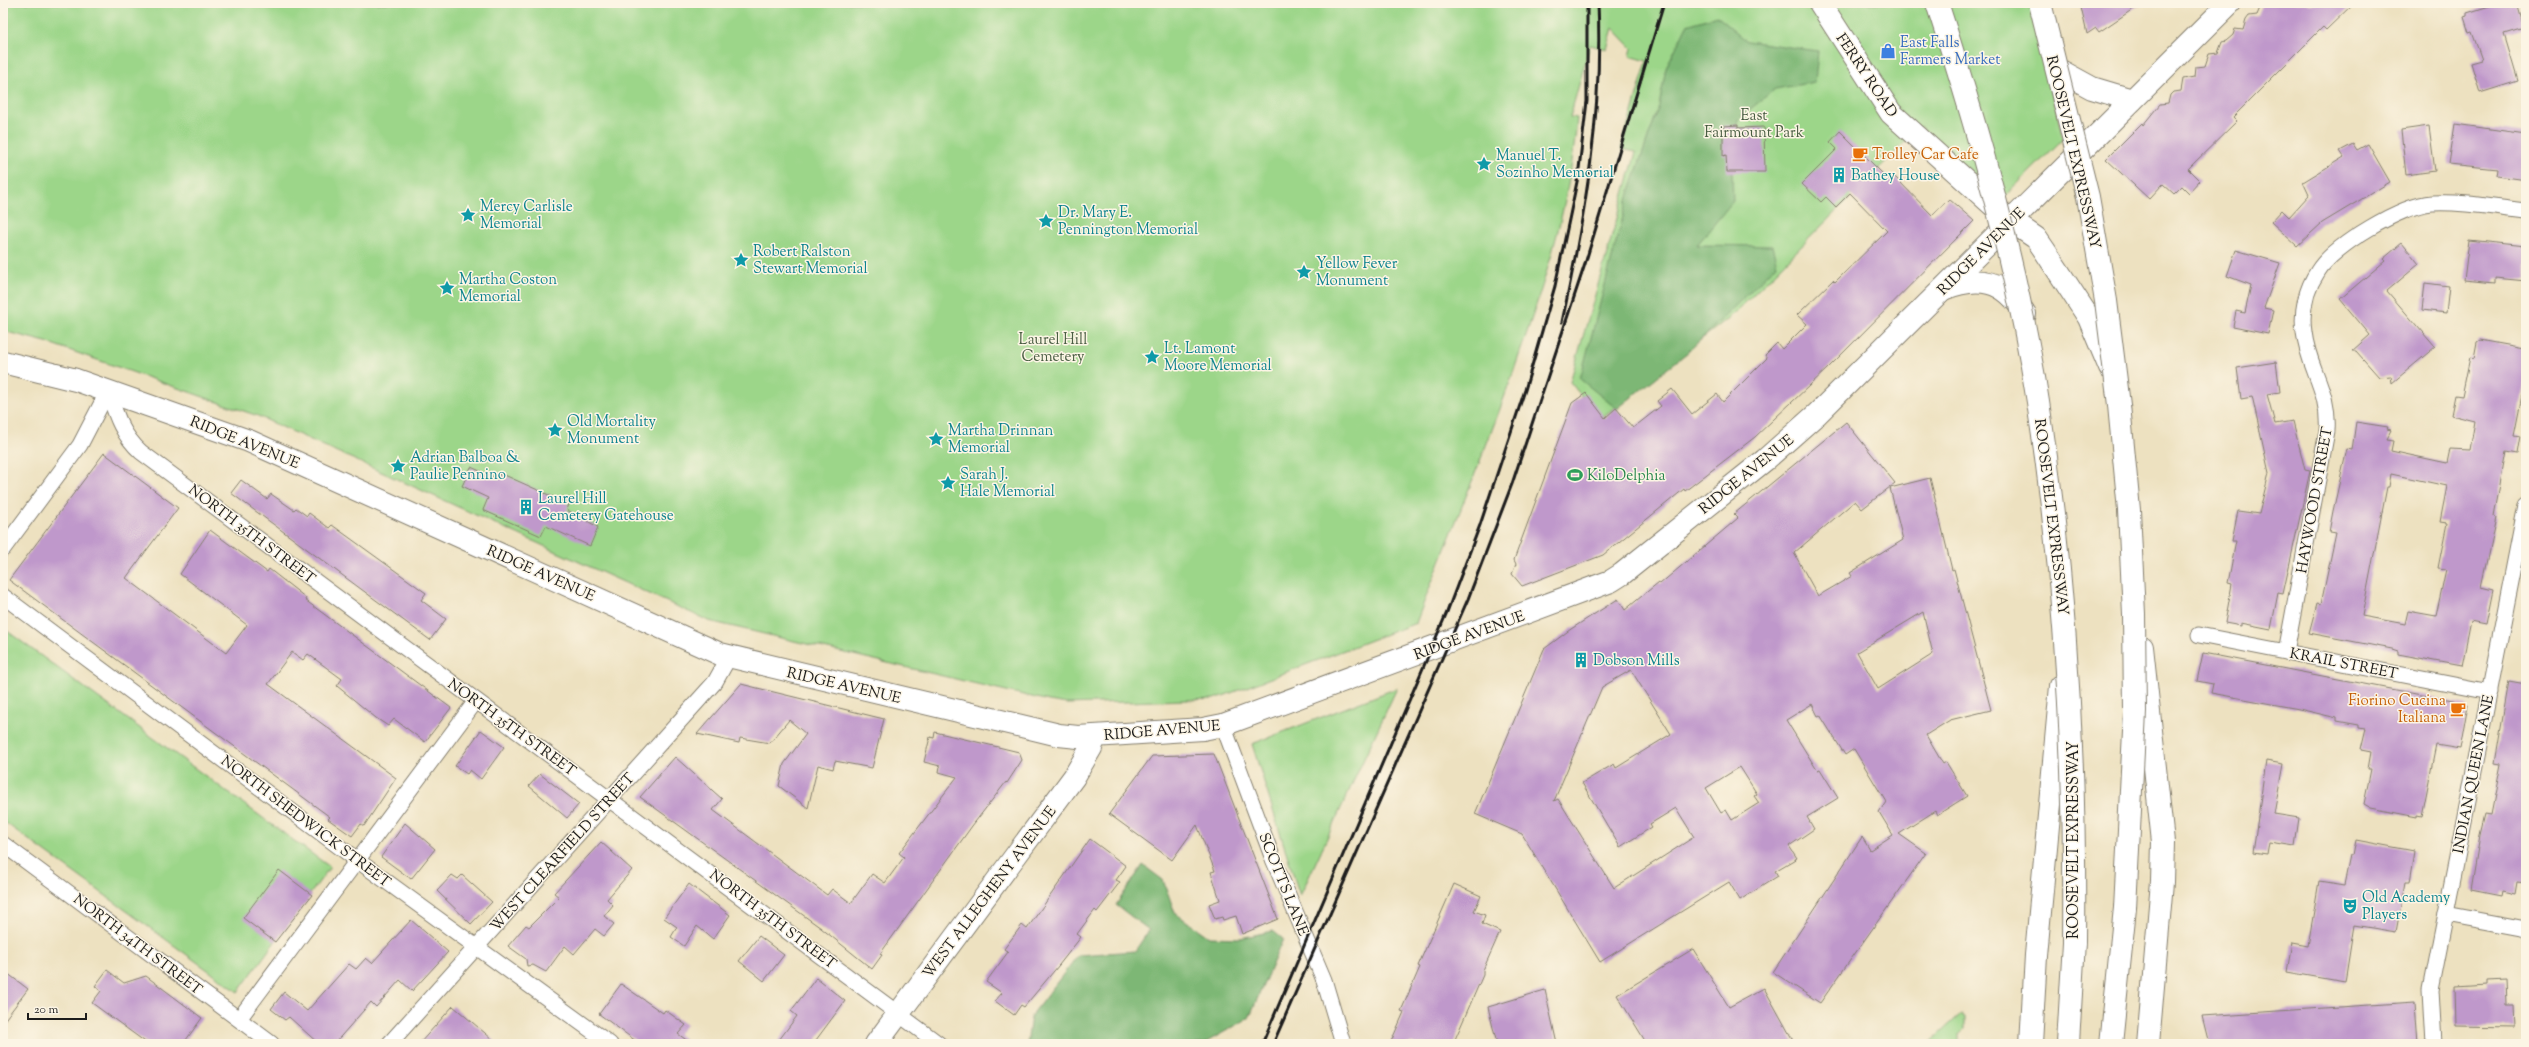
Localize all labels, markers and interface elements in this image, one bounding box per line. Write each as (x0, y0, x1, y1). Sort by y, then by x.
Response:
street label: FERRY ROAD (1830, 30, 1902, 122)
place label: East Falls Farmers Market (1900, 33, 2000, 71)
shop icon: East Falls Farmers Market (1879, 42, 1897, 60)
street label: ROOSEVELT EXPRESSWAY (2040, 53, 2105, 251)
park label: East Fairmount Park (1704, 106, 1804, 144)
cafe icon: Trolley Car Cafe (1851, 145, 1869, 163)
place label: Trolley Car Cafe (1872, 145, 1979, 166)
place label: Manuel T. Sozinho Memorial (1496, 146, 1614, 184)
place icon: Manuel T. Sozinho Memorial (1475, 155, 1493, 173)
building icon: Bathey House (1830, 166, 1848, 184)
place label: Bathey House (1851, 166, 1940, 187)
place label: Mercy Carlisle Memorial (480, 197, 573, 235)
place label: Dr. Mary E. Pennington Memorial (1058, 203, 1198, 241)
street label: RIDGE AVENUE (1933, 203, 2031, 301)
place icon: Mercy Carlisle Memorial (459, 206, 477, 224)
place icon: Dr. Mary E. Pennington Memorial (1037, 212, 1055, 230)
place label: Robert Ralston Stewart Memorial (753, 242, 868, 280)
place icon: Robert Ralston Stewart Memorial (732, 251, 750, 269)
place label: Yellow Fever Monument (1316, 254, 1398, 292)
place icon: Yellow Fever Monument (1295, 263, 1313, 281)
place label: Martha Coston Memorial (459, 270, 557, 308)
place icon: Martha Coston Memorial (438, 279, 456, 297)
park label: Laurel Hill Cemetery (1019, 330, 1087, 368)
place label: Lt. Lamont Moore Memorial (1164, 339, 1272, 377)
place icon: Lt. Lamont Moore Memorial (1143, 348, 1161, 366)
street label: RIDGE AVENUE (186, 412, 302, 475)
place label: Old Mortality Monument (567, 412, 656, 450)
street label: ROOSEVELT EXPRESSWAY (2028, 418, 2073, 617)
place icon: Old Mortality Monument (546, 421, 564, 439)
place label: Martha Drinnan Memorial (948, 421, 1054, 459)
street label: HAYWOOD STREET (2292, 425, 2339, 575)
place icon: Martha Drinnan Memorial (927, 430, 945, 448)
street label: RIDGE AVENUE (1695, 430, 1799, 520)
place label: Adrian Balboa & Paulie Pennino (410, 448, 521, 486)
place icon: Adrian Balboa & Paulie Pennino (389, 457, 407, 475)
place label: Sarah J. Hale Memorial (960, 465, 1055, 503)
sports icon: KiloDelphia (1566, 466, 1584, 484)
place label: KiloDelphia (1587, 466, 1666, 487)
place icon: Sarah J. Hale Memorial (939, 474, 957, 492)
street label: NORTH 35TH STREET (183, 480, 319, 590)
place label: Laurel Hill Cemetery Gatehouse (538, 489, 674, 527)
building icon: Laurel Hill Cemetery Gatehouse (517, 498, 535, 516)
street label: RIDGE AVENUE (483, 541, 598, 608)
street label: RIDGE AVENUE (1411, 607, 1528, 666)
street label: KRAIL STREET (2288, 644, 2400, 685)
building icon: Dobson Mills (1572, 651, 1590, 669)
place label: Dobson Mills (1593, 651, 1680, 672)
street label: RIDGE AVENUE (784, 663, 903, 710)
street label: NORTH 35TH STREET (443, 674, 580, 782)
place label: Fiorino Cucina Italiana (2348, 691, 2446, 729)
street label: INDIAN QUEEN LANE (2449, 693, 2500, 856)
cafe icon: Fiorino Cucina Italiana (2449, 700, 2467, 718)
street label: RIDGE AVENUE (1103, 716, 1221, 747)
street label: ROOSEVELT EXPRESSWAY (2064, 741, 2085, 939)
street label: NORTH SHEDWICK STREET (216, 751, 395, 893)
street label: WEST CLEARFIELD STREET (486, 769, 640, 937)
street label: WEST ALLEGHENY AVENUE (918, 802, 1062, 984)
street label: SCOTTS LANE (1252, 830, 1313, 939)
street label: NORTH 35TH STREET (704, 865, 840, 975)
place label: Old Academy Players (2362, 888, 2451, 926)
street label: NORTH 34TH STREET (68, 890, 206, 1001)
theatre icon: Old Academy Players (2341, 897, 2359, 915)
scale bar (28, 995, 86, 1021)
text: 20 m (34, 1001, 59, 1019)

